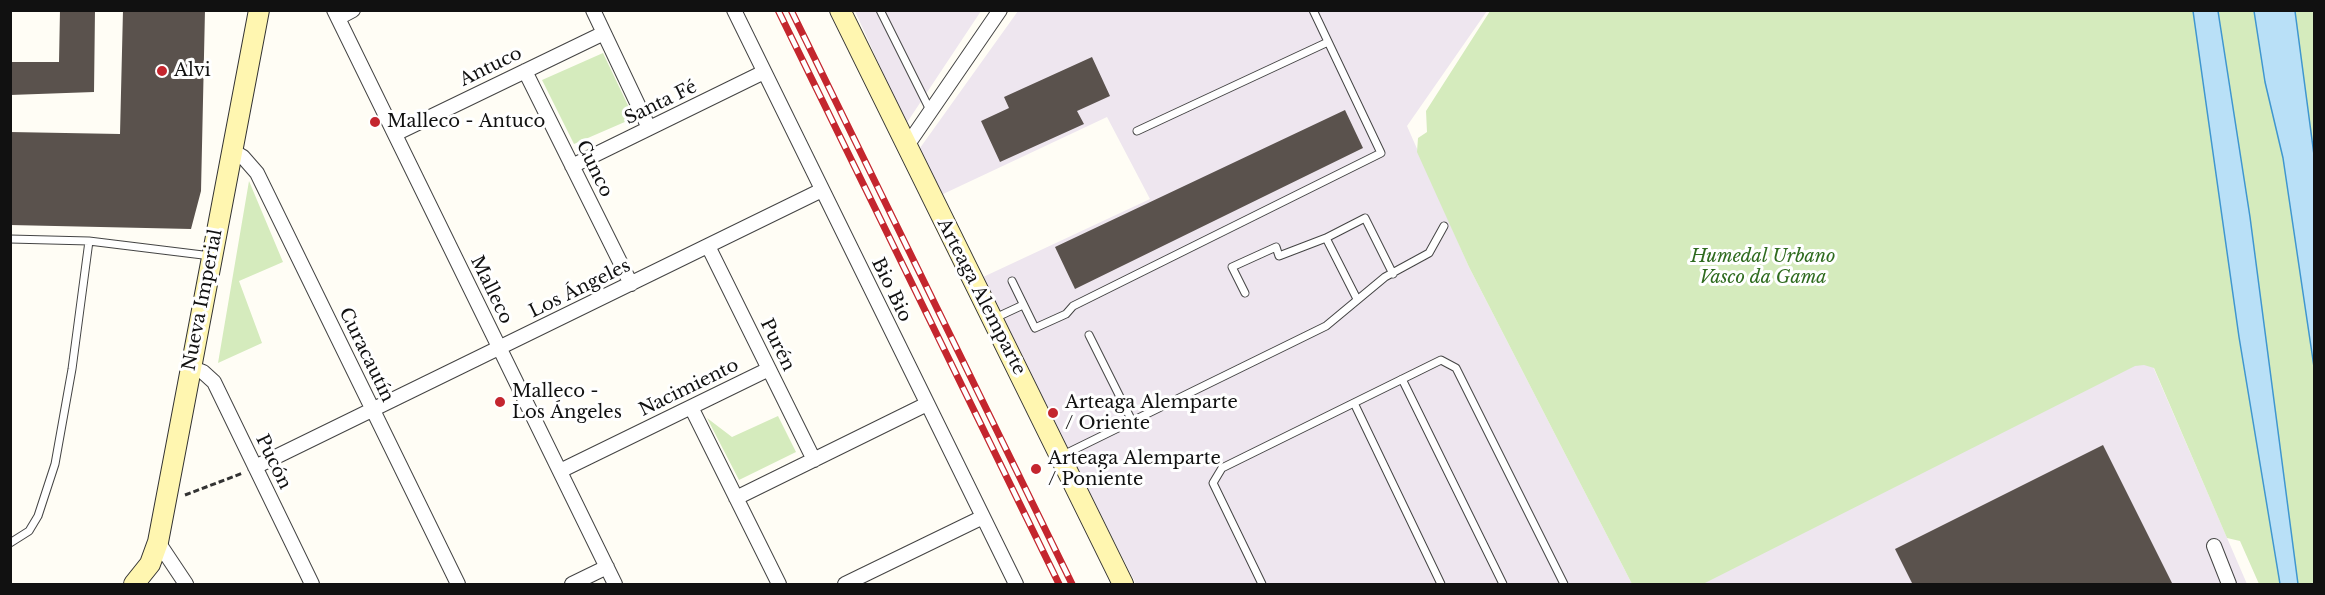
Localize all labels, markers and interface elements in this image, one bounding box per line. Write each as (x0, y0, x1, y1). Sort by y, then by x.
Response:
street label: Antuco (456, 43, 526, 91)
place label: Alvi (174, 60, 211, 82)
marker: Alvi (155, 64, 169, 78)
street label: Santa Fé (621, 76, 701, 130)
place label: Malleco - Antuco (387, 111, 545, 133)
marker: Malleco - Antuco (368, 115, 382, 129)
street label: Cunco (571, 137, 617, 201)
street label: Arteaga Alemparte (932, 215, 1030, 379)
street label: Nueva Imperial (179, 227, 227, 373)
park label: Humedal Urbano Vasco da Gama (1690, 246, 1836, 288)
street label: Malleco (465, 252, 517, 328)
street label: Bio Bio (866, 254, 916, 326)
street label: Los Ángeles (526, 255, 634, 323)
street label: Curacautín (334, 304, 398, 406)
street label: Purén (755, 315, 799, 375)
street label: Nacimiento (636, 355, 742, 421)
place label: Malleco - Los Ángeles (512, 381, 622, 424)
place label: Arteaga Alemparte / Oriente (1065, 392, 1238, 434)
marker: Malleco - Los Ángeles (493, 395, 507, 409)
marker: Arteaga Alemparte / Oriente (1046, 406, 1060, 420)
street label: Pucón (251, 431, 295, 493)
place label: Arteaga Alemparte / Poniente (1048, 448, 1221, 490)
marker: Arteaga Alemparte / Poniente (1029, 462, 1043, 476)

